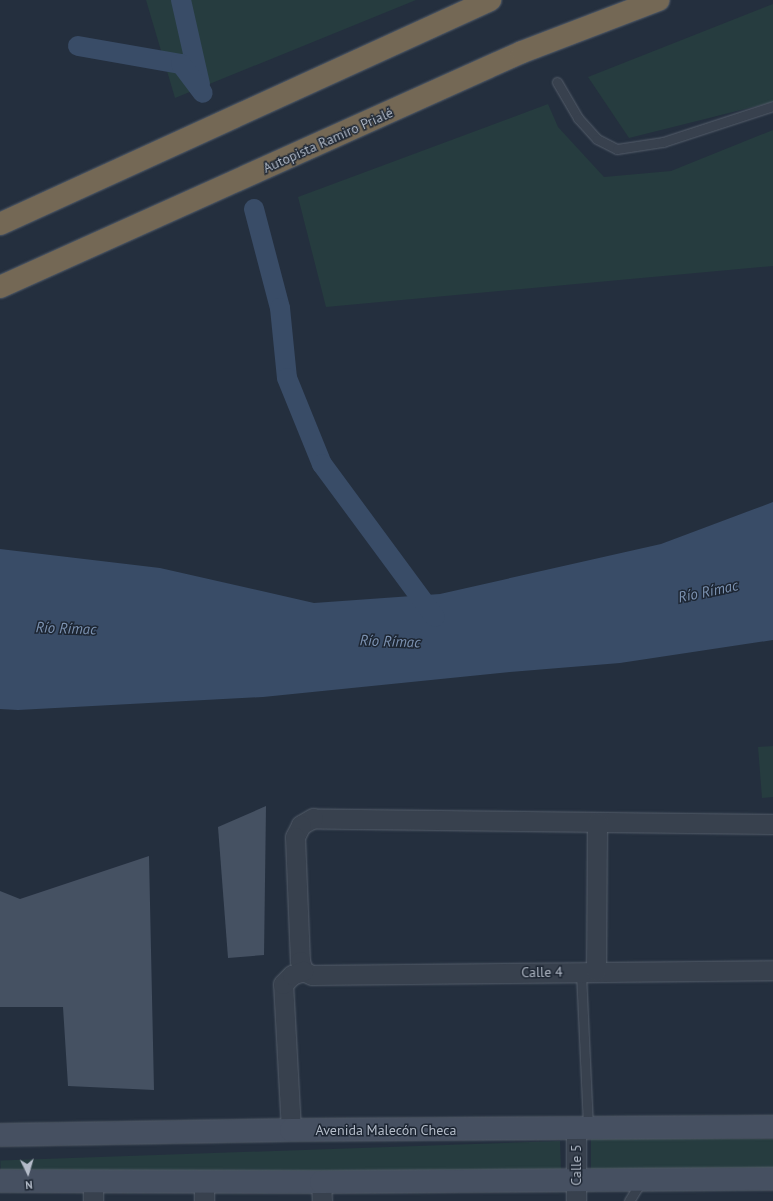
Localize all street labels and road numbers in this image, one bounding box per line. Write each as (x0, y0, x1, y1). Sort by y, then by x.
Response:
street label: Autopista Ramiro Prialé (260, 104, 396, 176)
street label: Calle 4 (521, 963, 563, 981)
street label: Avenida Malecón Checa (316, 1122, 456, 1138)
street label: Calle 5 (568, 1144, 584, 1186)

